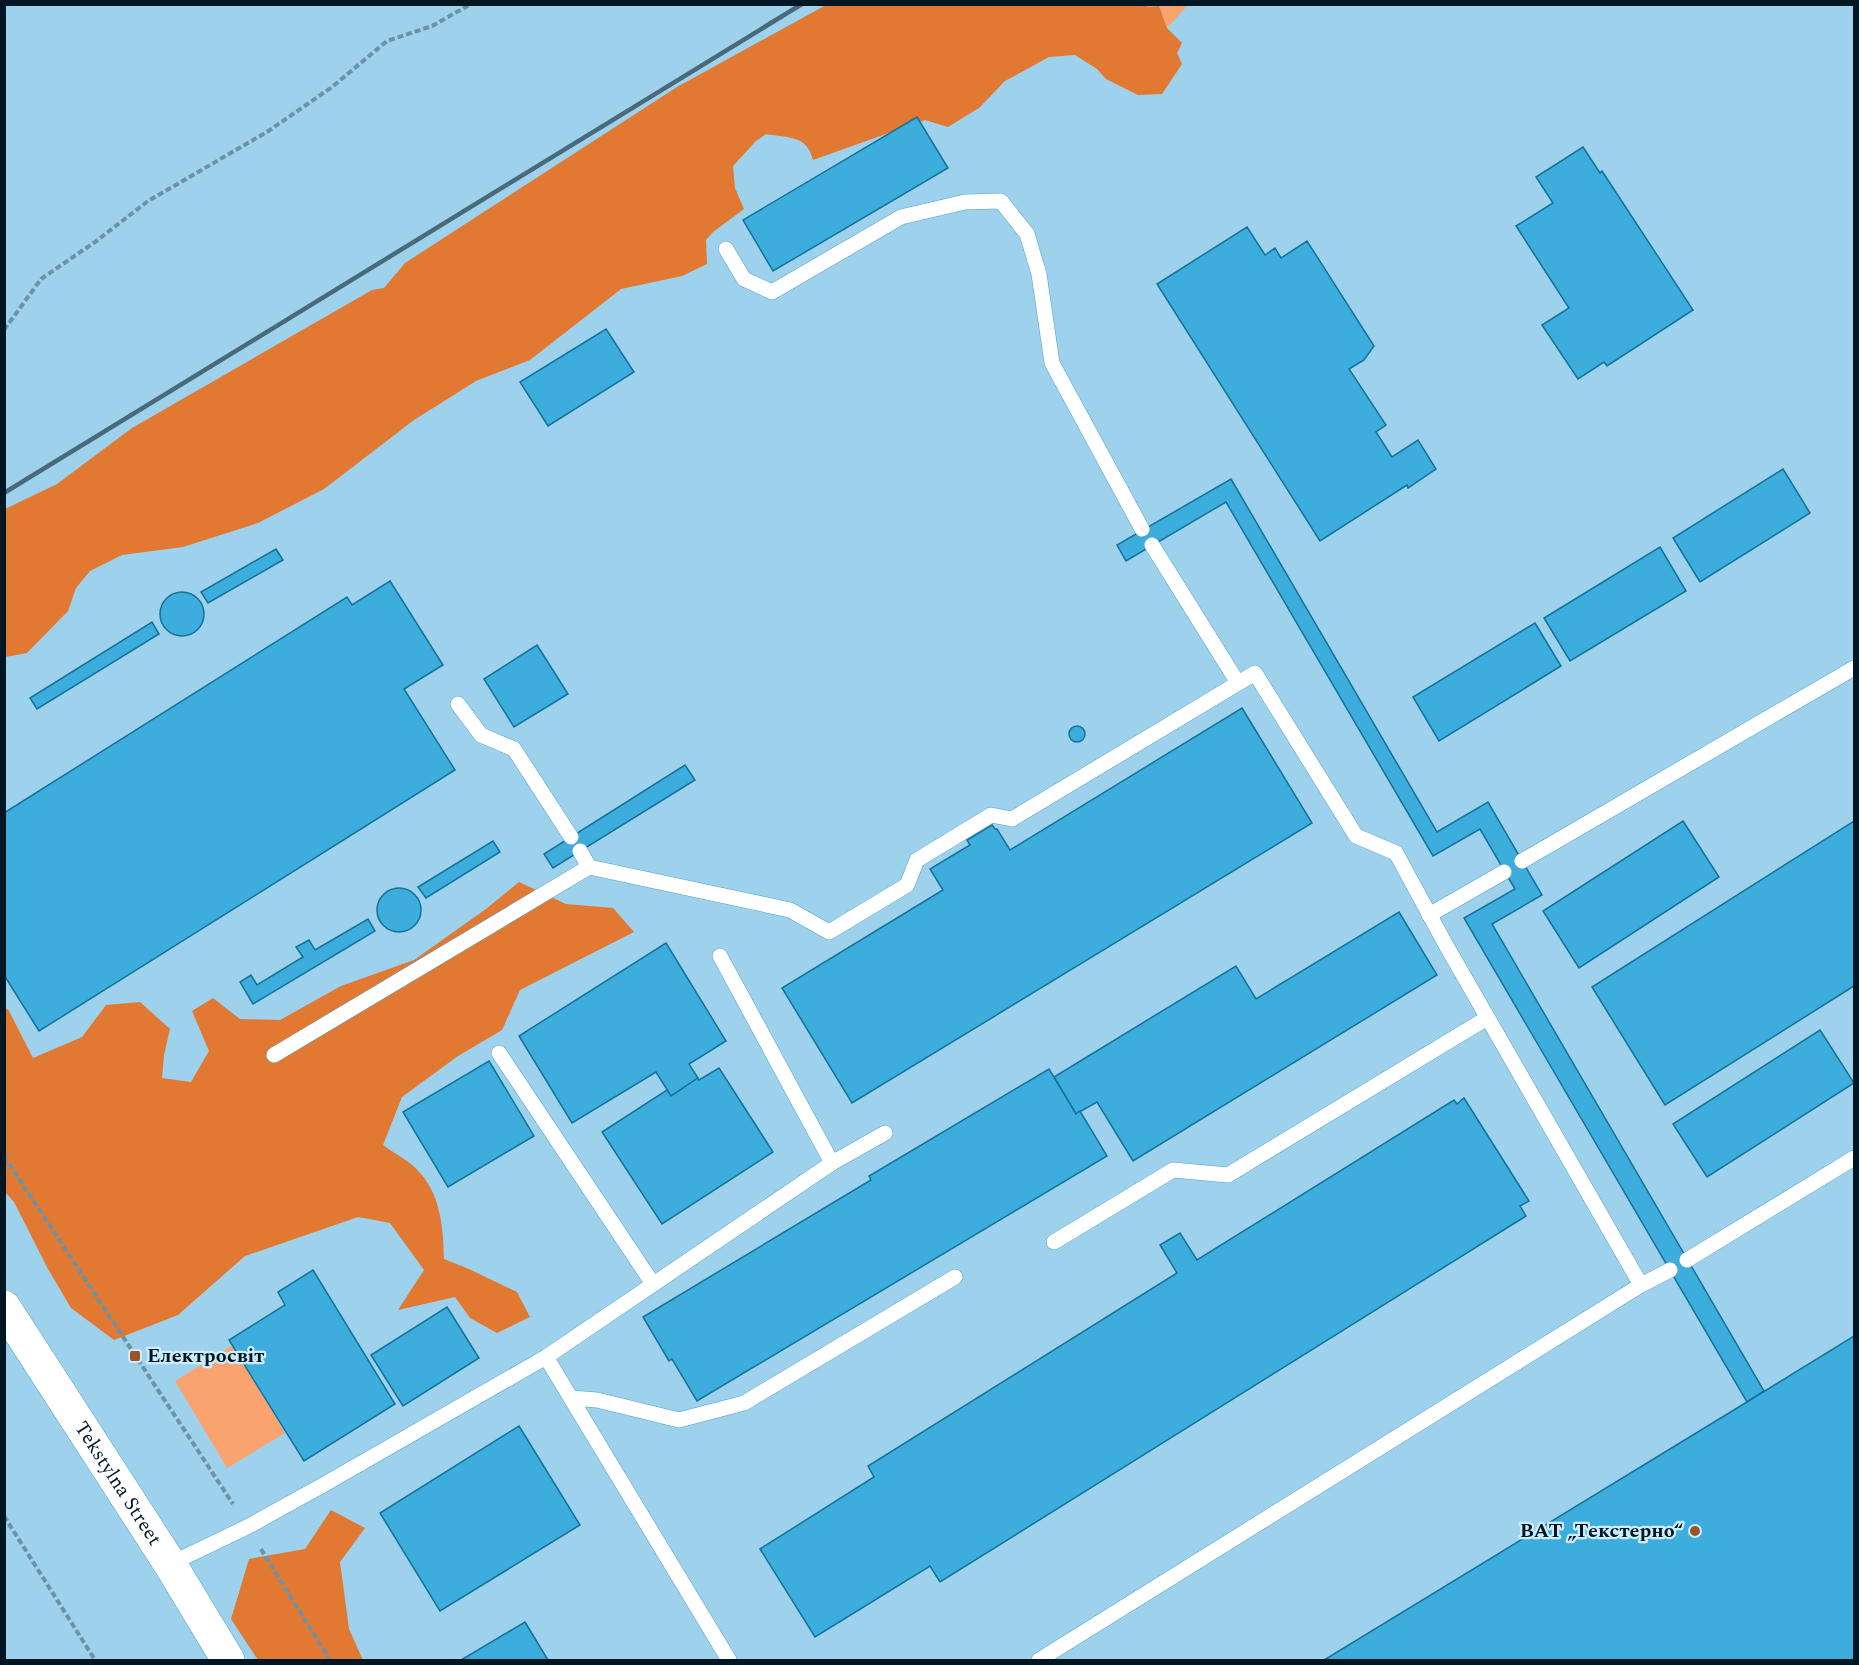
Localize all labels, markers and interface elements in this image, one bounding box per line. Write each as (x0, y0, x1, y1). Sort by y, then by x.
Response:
place label: Електросвіт (147, 1341, 264, 1371)
marker: Електросвіт (128, 1349, 142, 1363)
street label: Tekstylna Street (67, 1415, 169, 1552)
place label: ВАТ „Текстерно“ (1520, 1516, 1683, 1546)
marker: ВАТ „Текстерно“ (1688, 1524, 1702, 1538)

